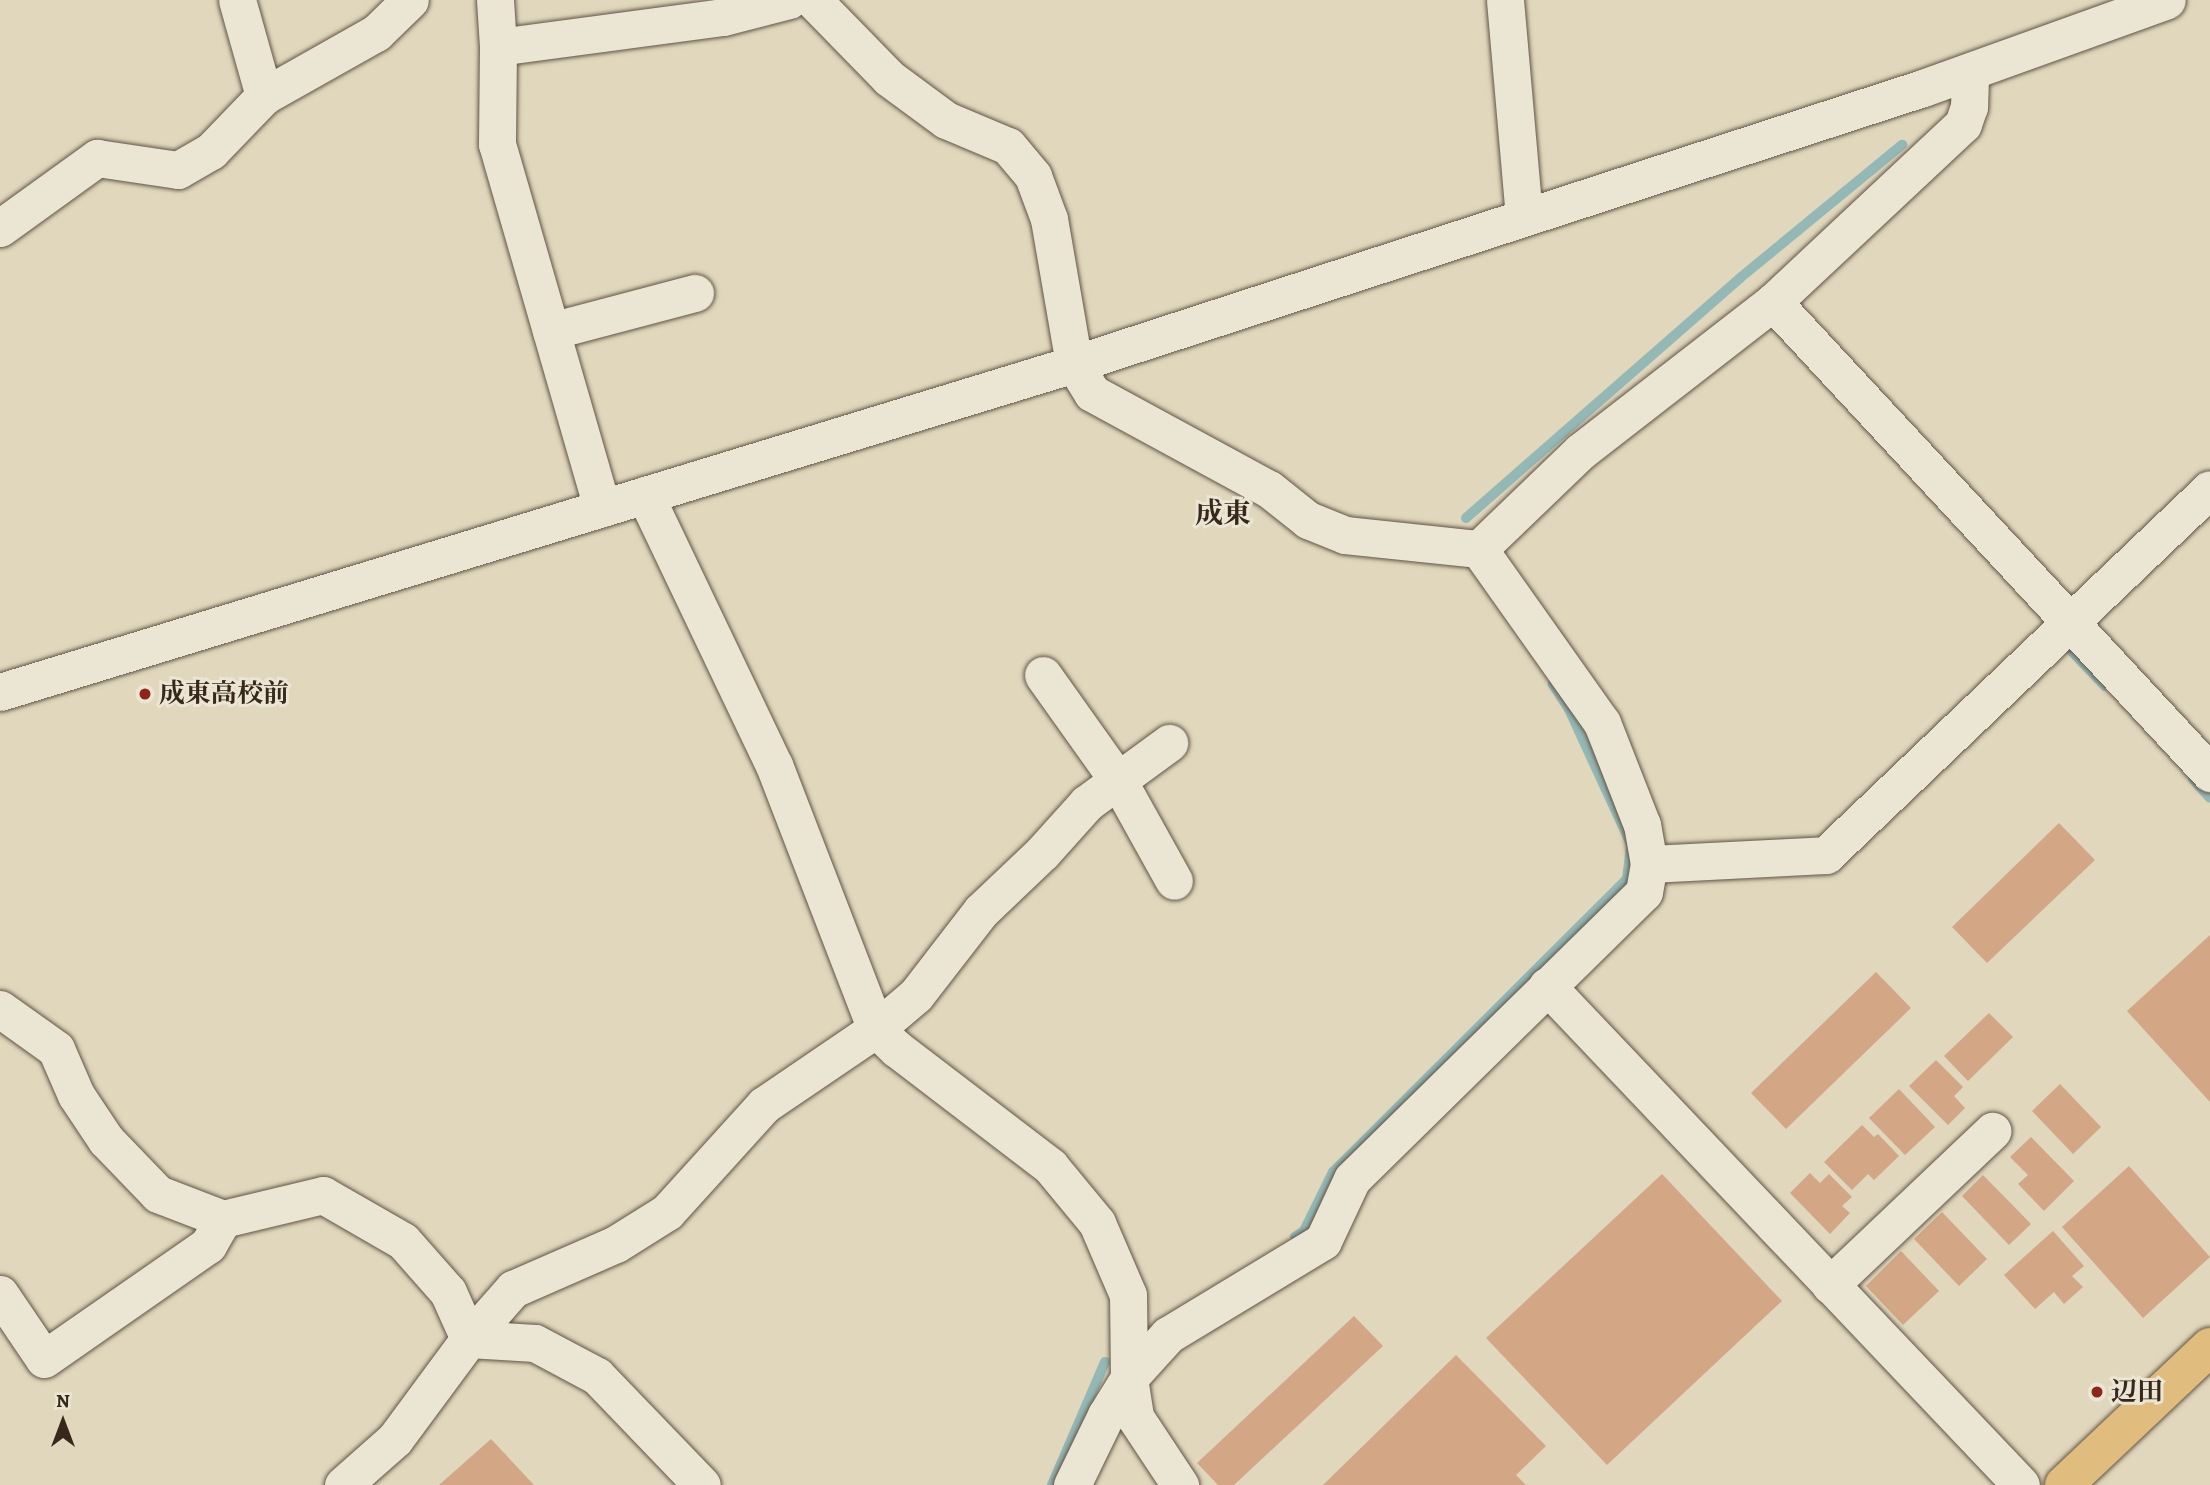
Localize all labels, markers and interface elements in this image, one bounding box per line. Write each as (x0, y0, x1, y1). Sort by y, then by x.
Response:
district label: 成東 (1195, 497, 1251, 531)
place label: 成東高校前 (159, 678, 289, 710)
marker: 成東高校前 (137, 686, 153, 702)
place label: 辺田 (2111, 1376, 2163, 1408)
marker: 辺田 (2089, 1384, 2105, 1400)
north arrow (28, 1387, 98, 1457)
text: N (56, 1388, 70, 1414)

